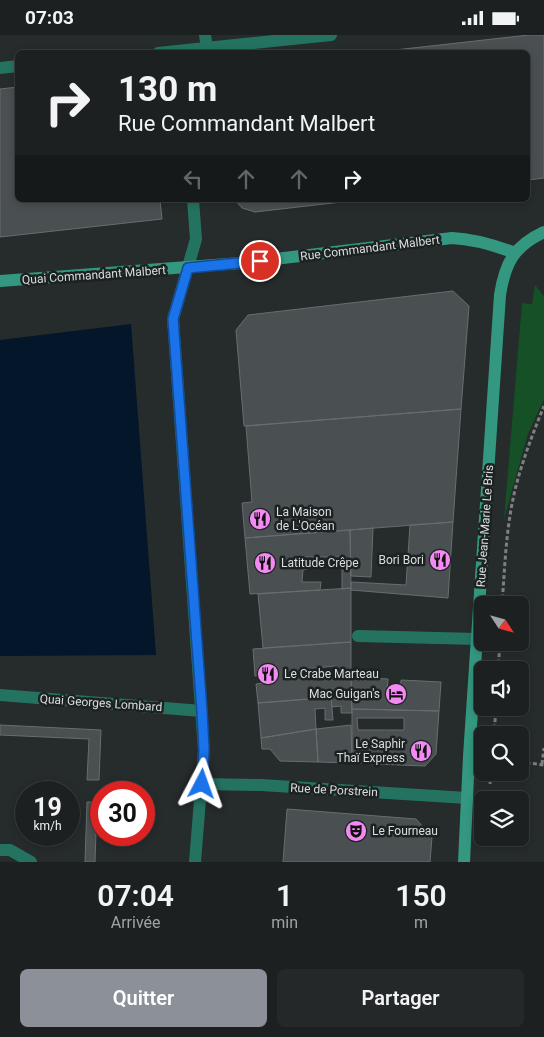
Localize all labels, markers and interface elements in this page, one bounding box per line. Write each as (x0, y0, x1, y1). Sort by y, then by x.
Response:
text: 07:03 (25, 6, 74, 29)
text: 130 m (118, 69, 217, 110)
icon: right (35, 70, 100, 135)
text: Rue Commandant Malbert (118, 111, 375, 136)
icon: left (179, 165, 207, 193)
icon: ahead (232, 165, 260, 193)
icon: ahead (285, 165, 313, 193)
icon: right (338, 165, 366, 193)
street label: Rue Commandant Malbert (299, 232, 441, 263)
pin (239, 240, 281, 282)
icon: arrive (246, 247, 274, 275)
street label: Quai Commandant Malbert (22, 263, 167, 287)
street label: Rue Jean-Marie Le Bris (474, 464, 496, 588)
place label: La Maison de L'Océan (276, 505, 335, 533)
restaurant icon: La Maison de L'Océan (248, 507, 272, 531)
restaurant icon: Bori Bori (428, 548, 452, 572)
restaurant icon: Latitude Crêpe (253, 551, 277, 575)
place label: Bori Bori (378, 553, 424, 567)
place label: Latitude Crêpe (281, 556, 359, 570)
north arrow (474, 596, 529, 651)
map controls (474, 596, 529, 846)
button: sound (474, 661, 529, 716)
restaurant icon: Le Crabe Marteau (256, 662, 280, 686)
place label: Le Crabe Marteau (284, 667, 379, 681)
hotel icon: Mac Guigan's (384, 682, 408, 706)
place label: Mac Guigan's (309, 687, 380, 701)
street label: Quai Georges Lombard (39, 692, 163, 714)
button: search (474, 726, 529, 781)
place label: Le Saphir Thaï Express (337, 737, 405, 765)
restaurant icon: Le Saphir Thaï Express (409, 739, 433, 763)
position arrow (175, 757, 227, 809)
speed limit sign: 30 (90, 781, 155, 846)
street label: Rue de Porstrein (290, 781, 378, 799)
button: layers (474, 791, 529, 846)
text: 19 (33, 793, 62, 822)
text: km/h (33, 819, 62, 833)
theatre icon: Le Fourneau (344, 819, 368, 843)
place label: Le Fourneau (372, 824, 438, 838)
text: 07:04 (97, 878, 174, 913)
text: 1 (276, 878, 293, 913)
text: 150 (395, 878, 447, 913)
text: Arrivée (111, 913, 161, 932)
text: min (271, 913, 298, 932)
text: m (414, 913, 428, 932)
button: Quitter (20, 969, 267, 1027)
button: Partager (277, 969, 524, 1027)

